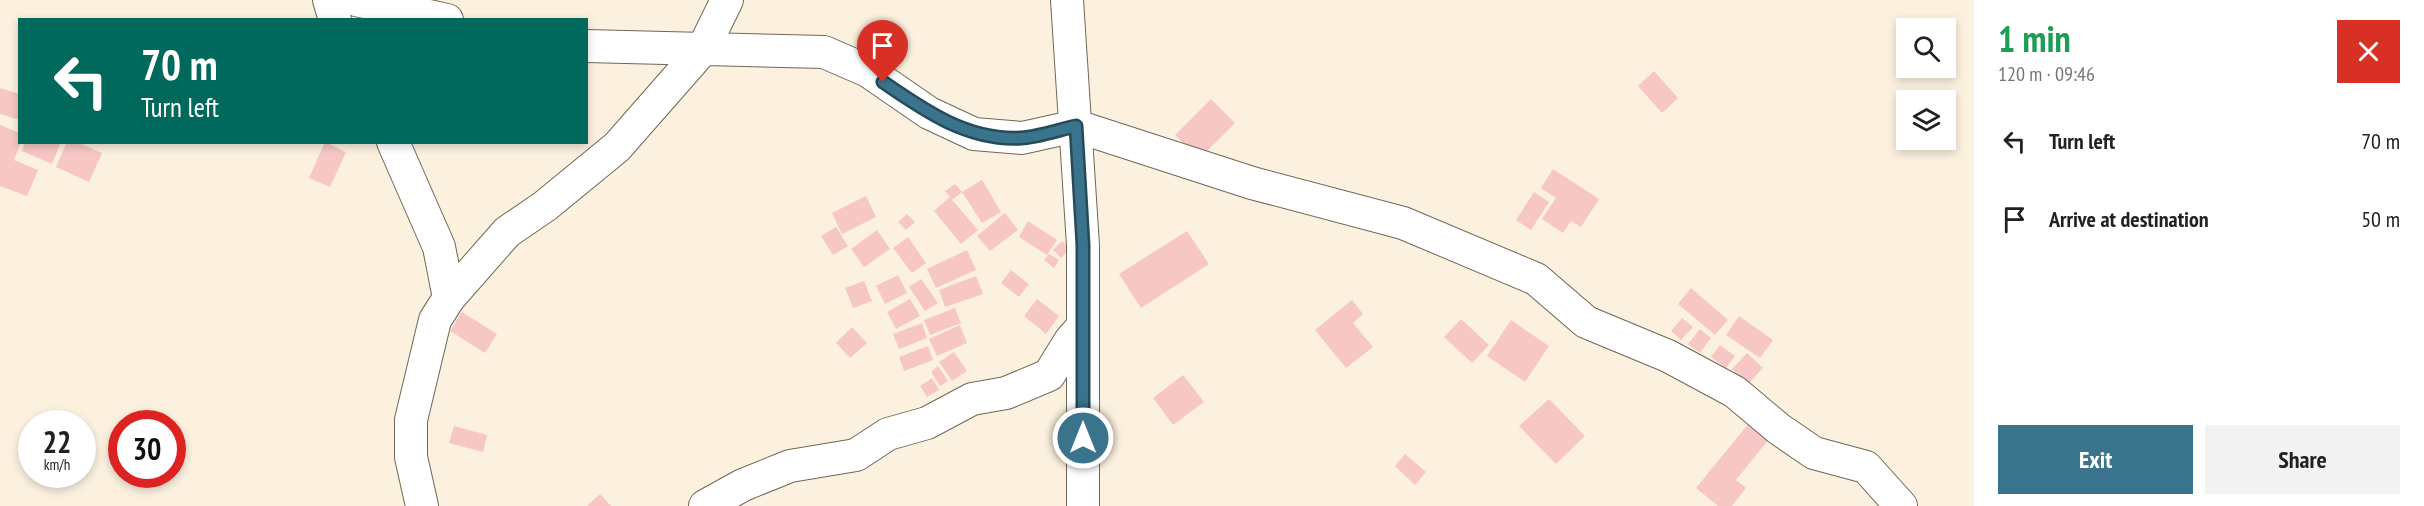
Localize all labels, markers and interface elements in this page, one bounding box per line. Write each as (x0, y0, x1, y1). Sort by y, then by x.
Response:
text: 1 min (1998, 15, 2071, 62)
map controls (1896, 18, 1956, 150)
button: search (1896, 18, 1956, 78)
pin (857, 20, 908, 82)
button: close (2337, 20, 2400, 83)
icon: arrive (866, 29, 899, 62)
text: 70 m (141, 37, 218, 92)
icon: left (42, 42, 120, 120)
text: 120 m · 09:46 (1998, 61, 2095, 87)
text: Turn left (141, 90, 219, 124)
button: layers (1896, 90, 1956, 150)
icon: left (1998, 125, 2031, 158)
text: Turn left (2049, 127, 2115, 155)
text: 70 m (2361, 127, 2400, 155)
icon: arrive (1998, 203, 2031, 236)
text: Arrive at destination (2049, 205, 2209, 233)
text: 50 m (2361, 205, 2400, 233)
position arrow (1051, 406, 1115, 470)
speed limit sign: 30 (108, 410, 186, 488)
text: 22 (43, 422, 71, 461)
button: Exit (1998, 425, 2193, 494)
button: Share (2205, 425, 2400, 494)
text: km/h (44, 455, 70, 474)

